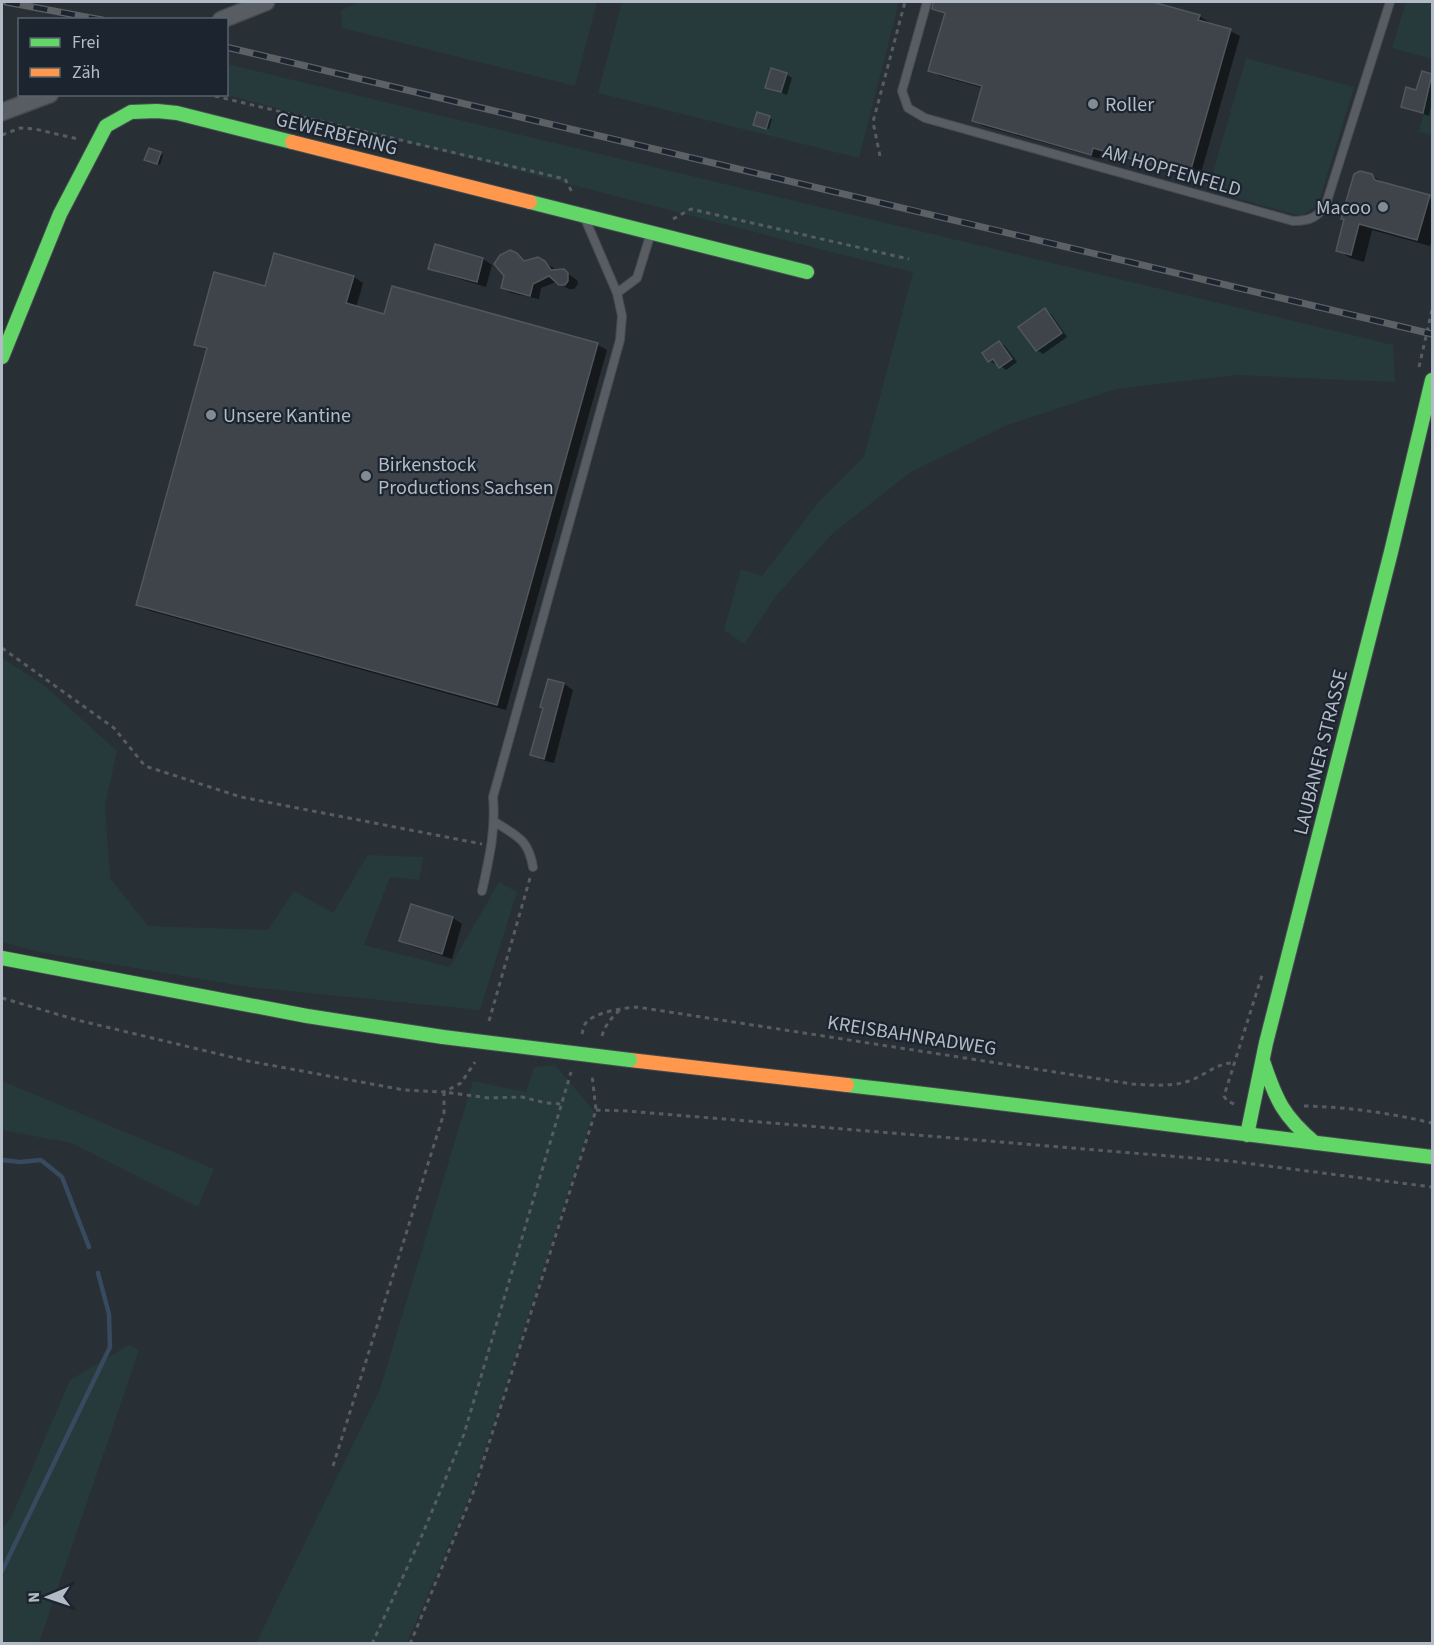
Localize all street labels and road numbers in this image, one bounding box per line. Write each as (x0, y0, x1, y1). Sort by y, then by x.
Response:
street label: GEWERBERING (273, 105, 401, 163)
street label: AM HOPFENFELD (1099, 138, 1244, 204)
street label: LAUBANER STRASSE (1287, 667, 1355, 838)
street label: KREISBAHNRADWEG (825, 1009, 998, 1063)

